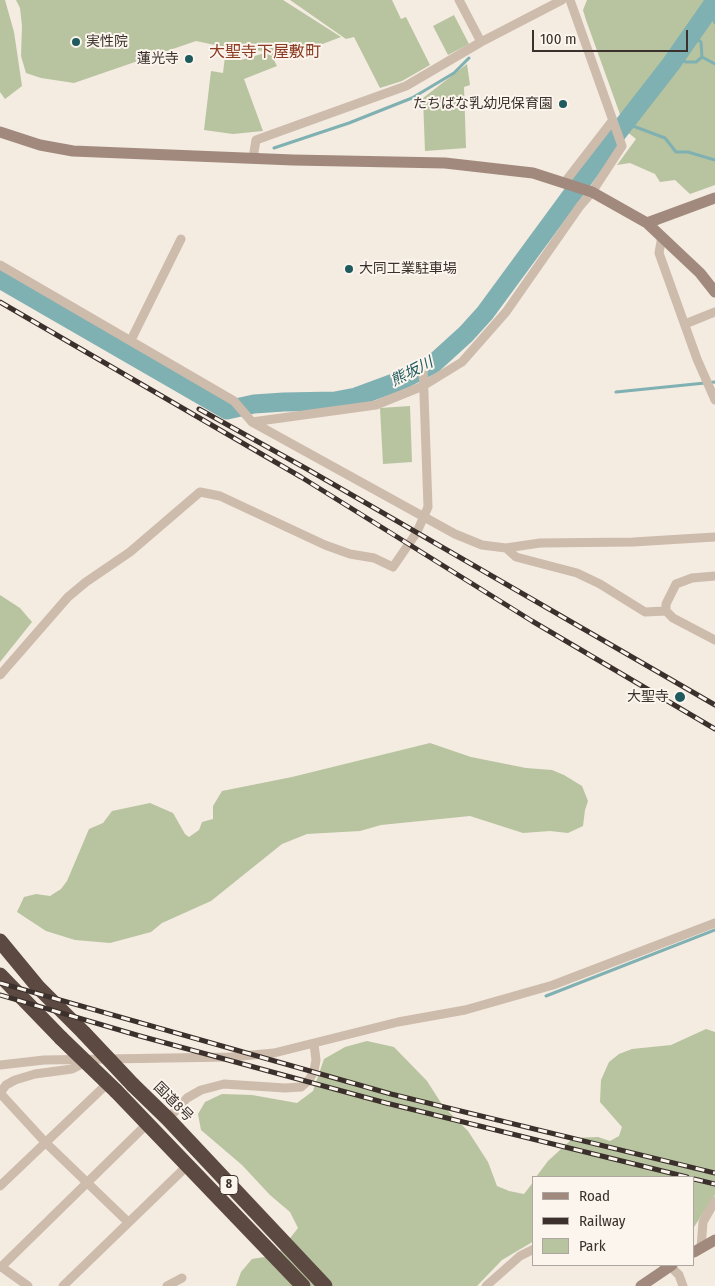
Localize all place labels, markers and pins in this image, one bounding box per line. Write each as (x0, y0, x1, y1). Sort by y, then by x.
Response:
place label: 実性院 (86, 34, 128, 50)
marker: 実性院 (70, 36, 82, 48)
place label: 蓮光寺 (137, 51, 179, 67)
marker: 蓮光寺 (183, 53, 195, 65)
place label: たちばな乳幼児保育園 (413, 96, 553, 112)
marker: たちばな乳幼児保育園 (557, 98, 569, 110)
place label: 大同工業駐車場 (359, 261, 457, 277)
marker: 大同工業駐車場 (343, 263, 355, 275)
place label: 大聖寺 (627, 689, 669, 705)
marker: 大聖寺 (673, 690, 687, 704)

